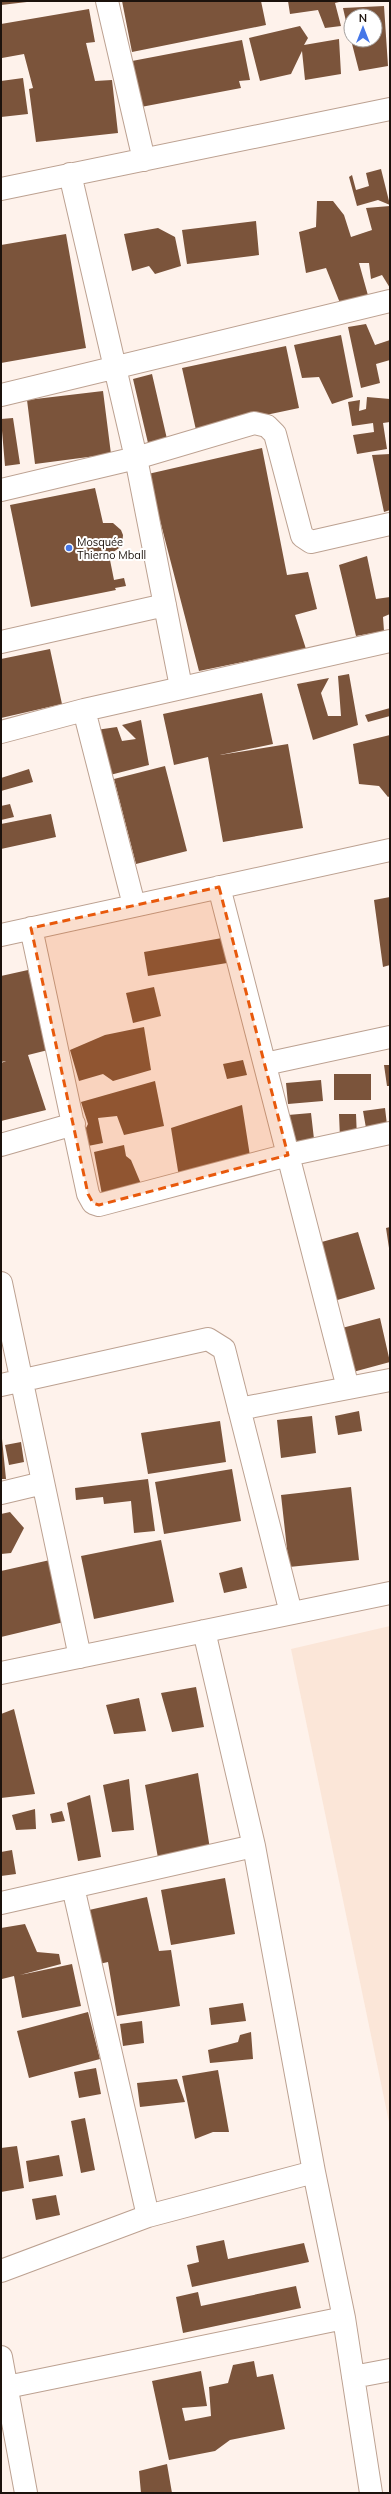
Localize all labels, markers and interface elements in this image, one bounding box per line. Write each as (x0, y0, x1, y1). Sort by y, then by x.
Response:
north arrow (343, 8, 383, 48)
text: N (359, 11, 367, 25)
place label: Mosquée Thierno Mball (77, 535, 146, 562)
marker: Mosquée Thierno Mball (64, 543, 74, 553)

